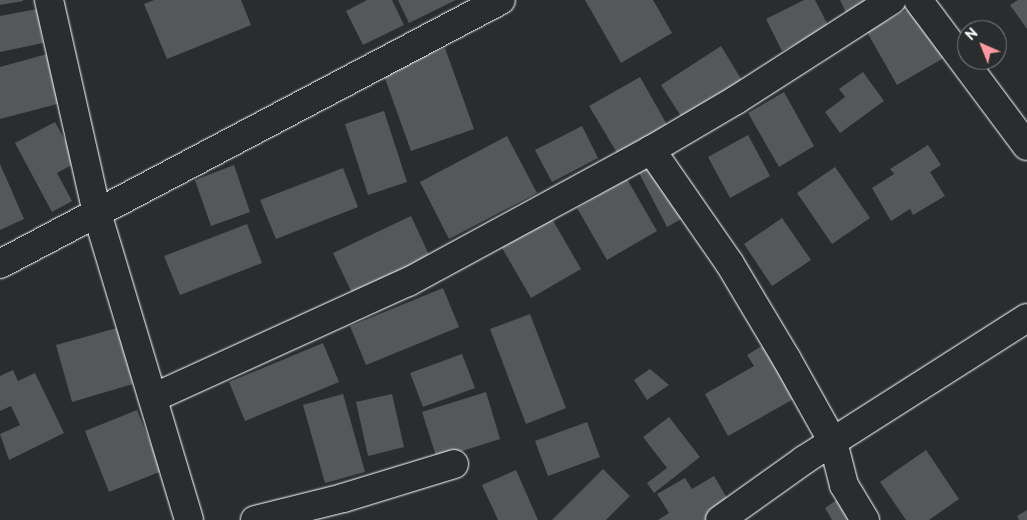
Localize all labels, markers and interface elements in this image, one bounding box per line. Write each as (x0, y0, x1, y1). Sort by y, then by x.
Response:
north arrow (957, 20, 1007, 70)
text: N (962, 25, 982, 44)

